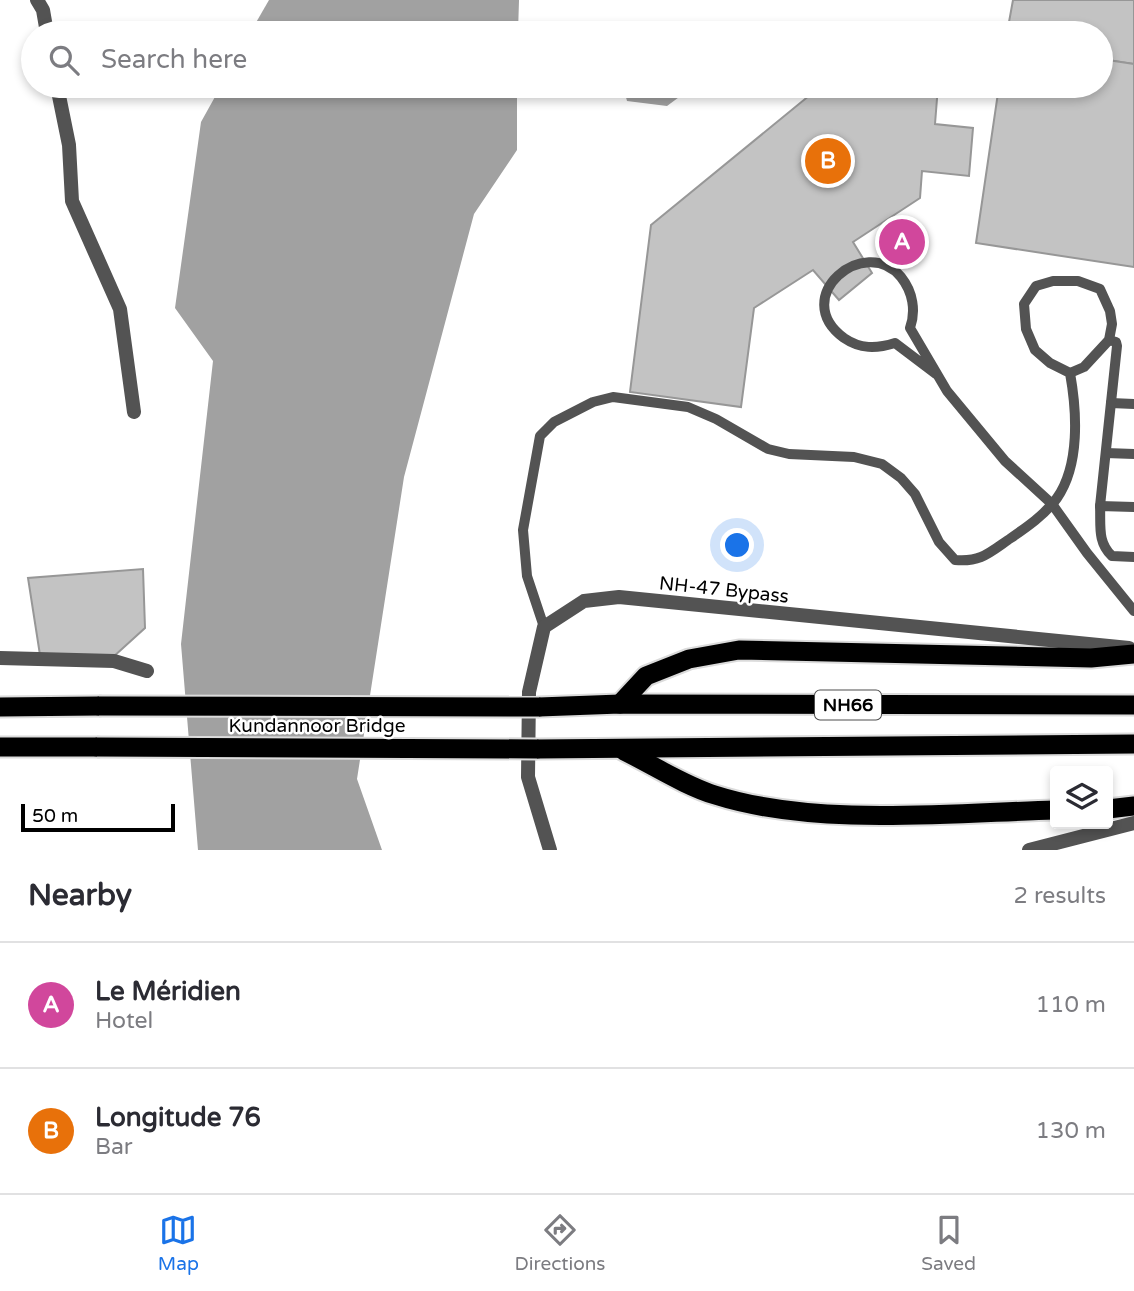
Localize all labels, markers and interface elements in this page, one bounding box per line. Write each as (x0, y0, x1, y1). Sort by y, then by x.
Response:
search box (21, 21, 1113, 98)
icon: search (45, 41, 83, 79)
text: Search here (101, 44, 247, 75)
pin: B (805, 135, 851, 187)
pin: A (879, 216, 925, 268)
your location (720, 528, 754, 562)
street label: NH-47 Bypass (658, 572, 790, 608)
road number: NH66 (815, 690, 881, 720)
street label: Kundannoor Bridge (229, 715, 405, 737)
map controls (1050, 766, 1113, 829)
button: layers (1050, 766, 1113, 829)
scale bar (21, 801, 175, 833)
text: 50 m (32, 805, 78, 827)
text: Nearby (28, 877, 132, 914)
text: 2 results (1013, 882, 1106, 910)
text: Le Méridien (95, 976, 241, 1007)
text: A (42, 991, 60, 1019)
text: 110 m (1036, 991, 1106, 1019)
text: Hotel (95, 1007, 153, 1035)
text: Longitude 76 (95, 1102, 261, 1133)
text: B (43, 1117, 59, 1145)
text: 130 m (1036, 1117, 1106, 1145)
text: Bar (95, 1133, 133, 1161)
tab: Map (158, 1211, 199, 1275)
tab: Directions (515, 1211, 606, 1275)
tab: Saved (921, 1211, 976, 1275)

